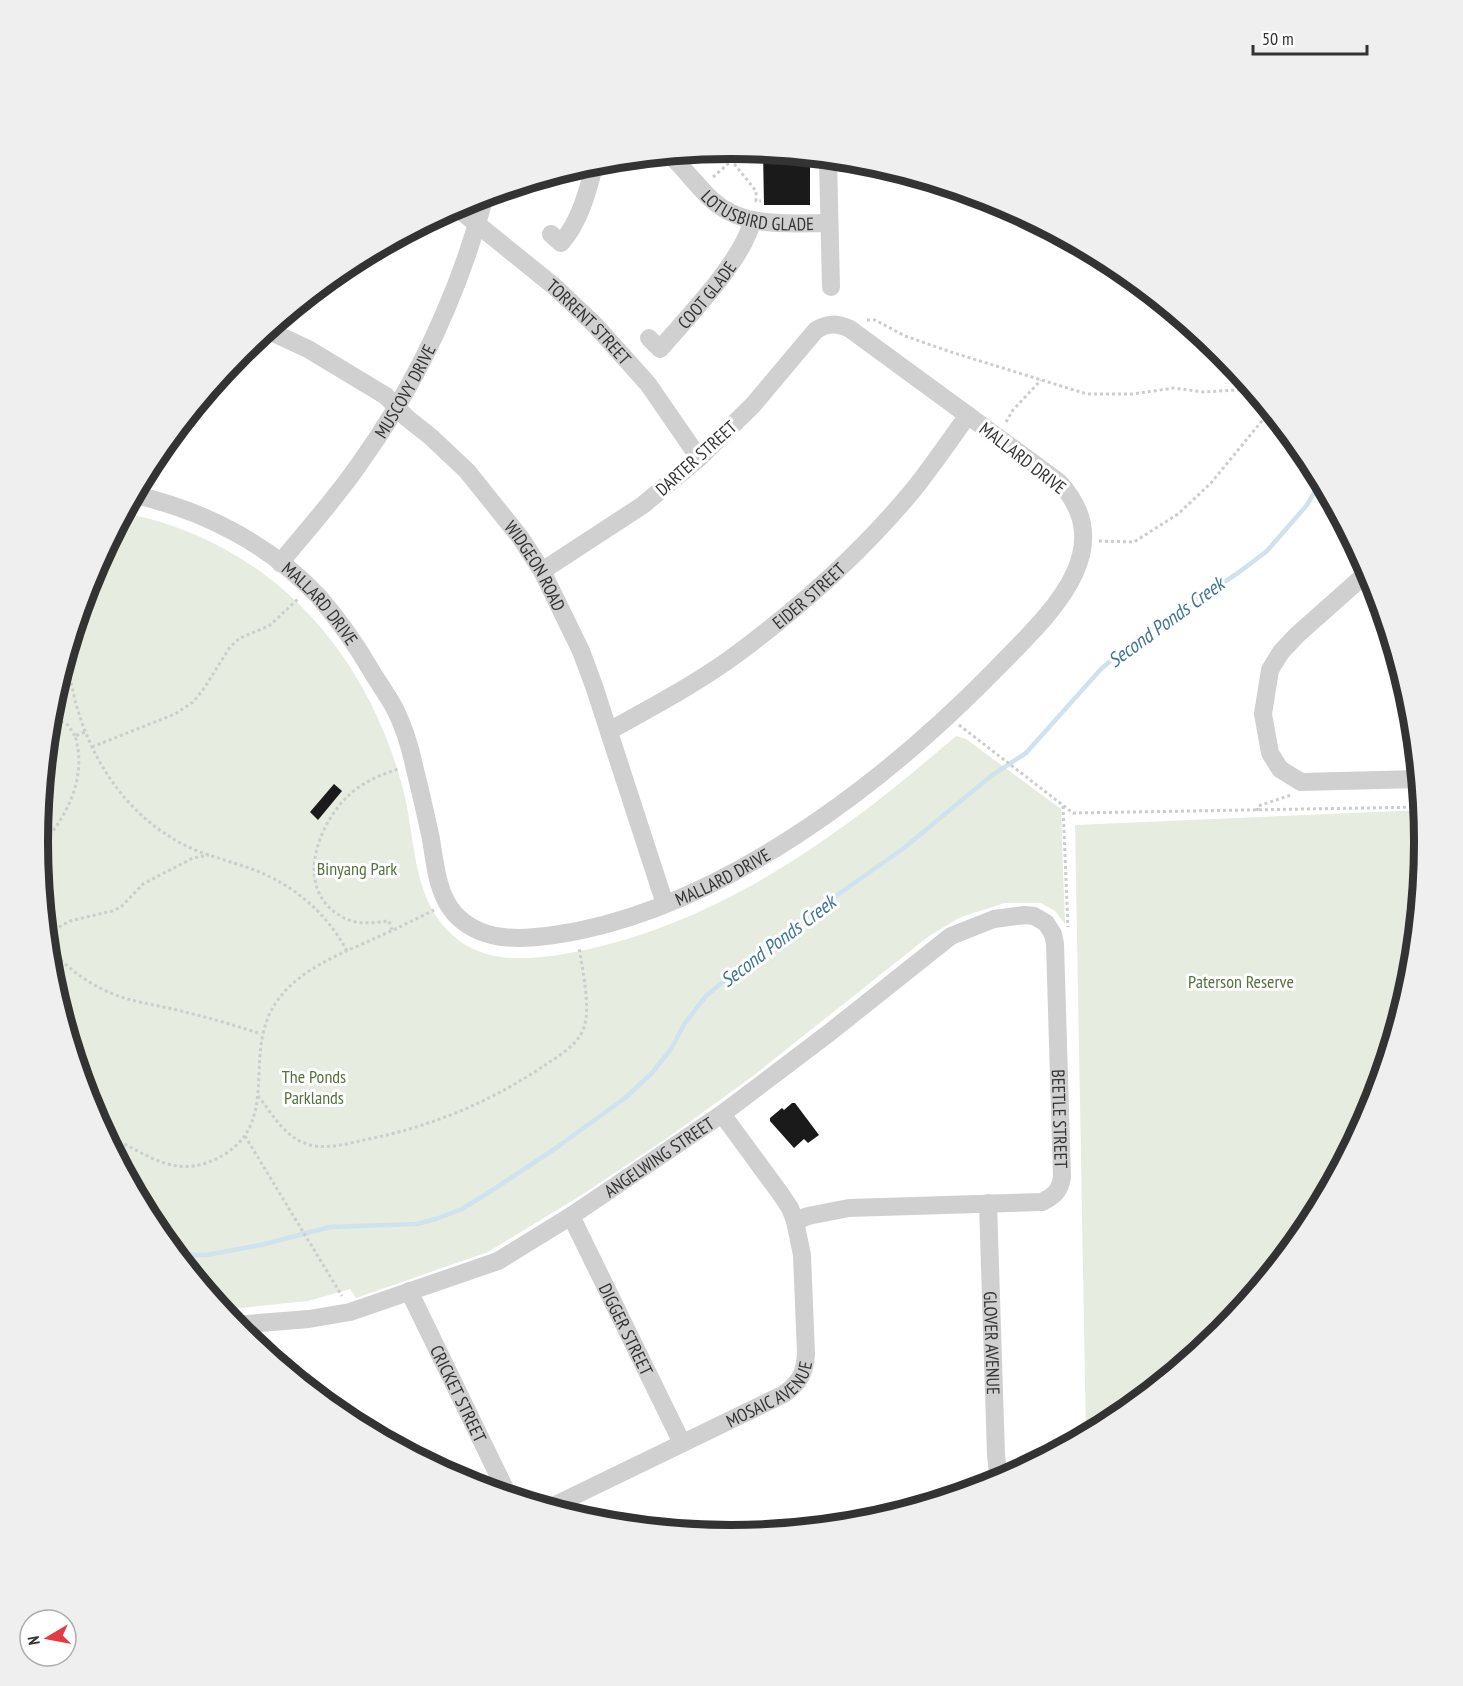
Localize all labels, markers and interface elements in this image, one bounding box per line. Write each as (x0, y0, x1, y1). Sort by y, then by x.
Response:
scale bar (1253, 18, 1367, 56)
text: 50 m (1262, 27, 1294, 50)
street label: LOTUSBIRD GLADE (696, 185, 814, 235)
street label: COOT GLADE (672, 256, 741, 333)
street label: TORRENT STREET (542, 274, 636, 369)
street label: MUSCOVY DRIVE (369, 340, 440, 442)
street label: DARTER STREET (651, 416, 741, 500)
street label: MALLARD DRIVE (975, 417, 1071, 499)
street label: WIDGEON ROAD (500, 516, 571, 614)
street label: MALLARD DRIVE (278, 557, 363, 649)
street label: EIDER STREET (767, 557, 850, 634)
water label: Second Ponds Creek (1103, 570, 1231, 673)
street label: MALLARD DRIVE (672, 843, 774, 910)
park label: Binyang Park (317, 857, 397, 880)
water label: Second Ponds Creek (715, 888, 843, 993)
park label: Paterson Reserve (1188, 970, 1294, 993)
park label: The Ponds Parklands (282, 1065, 346, 1109)
street label: BEETLE STREET (1047, 1069, 1073, 1169)
street label: ANGELWING STREET (599, 1111, 718, 1202)
street label: DIGGER STREET (594, 1279, 659, 1379)
street label: GLOVER AVENUE (979, 1291, 1006, 1395)
street label: CRICKET STREET (425, 1341, 492, 1446)
street label: MOSAIC AVENUE (722, 1359, 817, 1432)
north arrow (18, 1608, 78, 1668)
text: N (23, 1635, 44, 1647)

